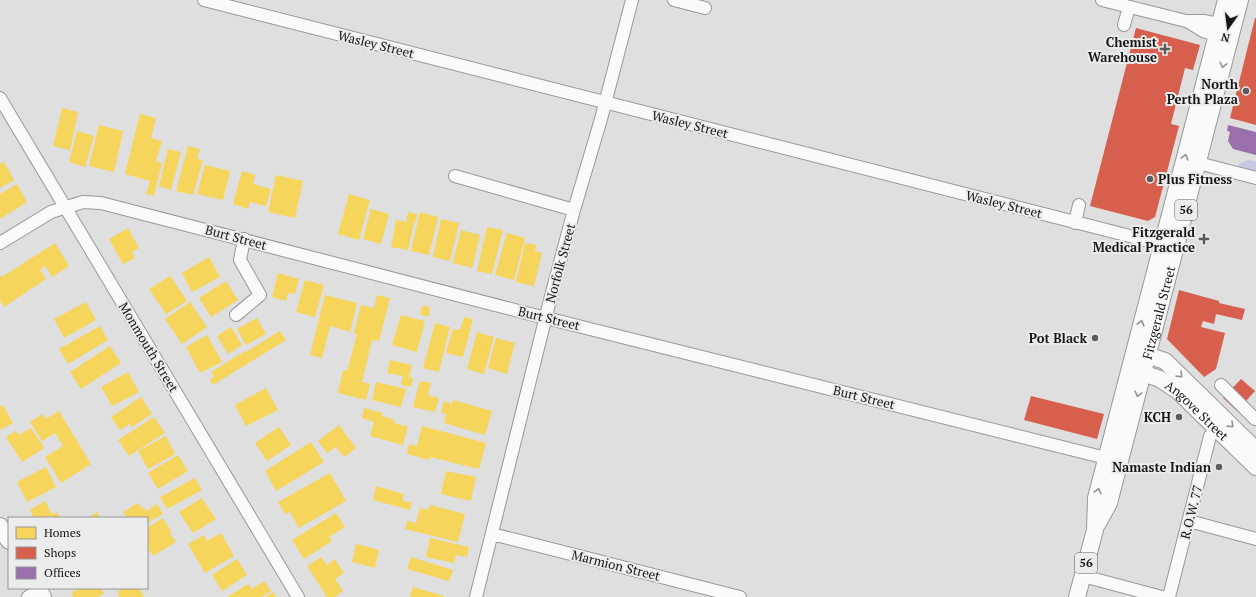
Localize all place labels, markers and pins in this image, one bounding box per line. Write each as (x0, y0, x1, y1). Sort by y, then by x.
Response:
place label: Chemist Warehouse (1088, 33, 1158, 66)
marker: Chemist Warehouse (1160, 44, 1170, 54)
place label: North Perth Plaza (1167, 75, 1239, 108)
marker: North Perth Plaza (1241, 86, 1251, 96)
place label: Plus Fitness (1158, 170, 1232, 188)
marker: Plus Fitness (1145, 174, 1155, 184)
place label: Fitzgerald Medical Practice (1093, 223, 1195, 256)
marker: Fitzgerald Medical Practice (1198, 233, 1210, 245)
place label: Pot Black (1029, 329, 1087, 347)
marker: Pot Black (1090, 333, 1100, 343)
place label: KCH (1144, 408, 1171, 426)
marker: KCH (1174, 412, 1184, 422)
place label: Namaste Indian (1112, 458, 1212, 476)
marker: Namaste Indian (1214, 462, 1224, 472)

